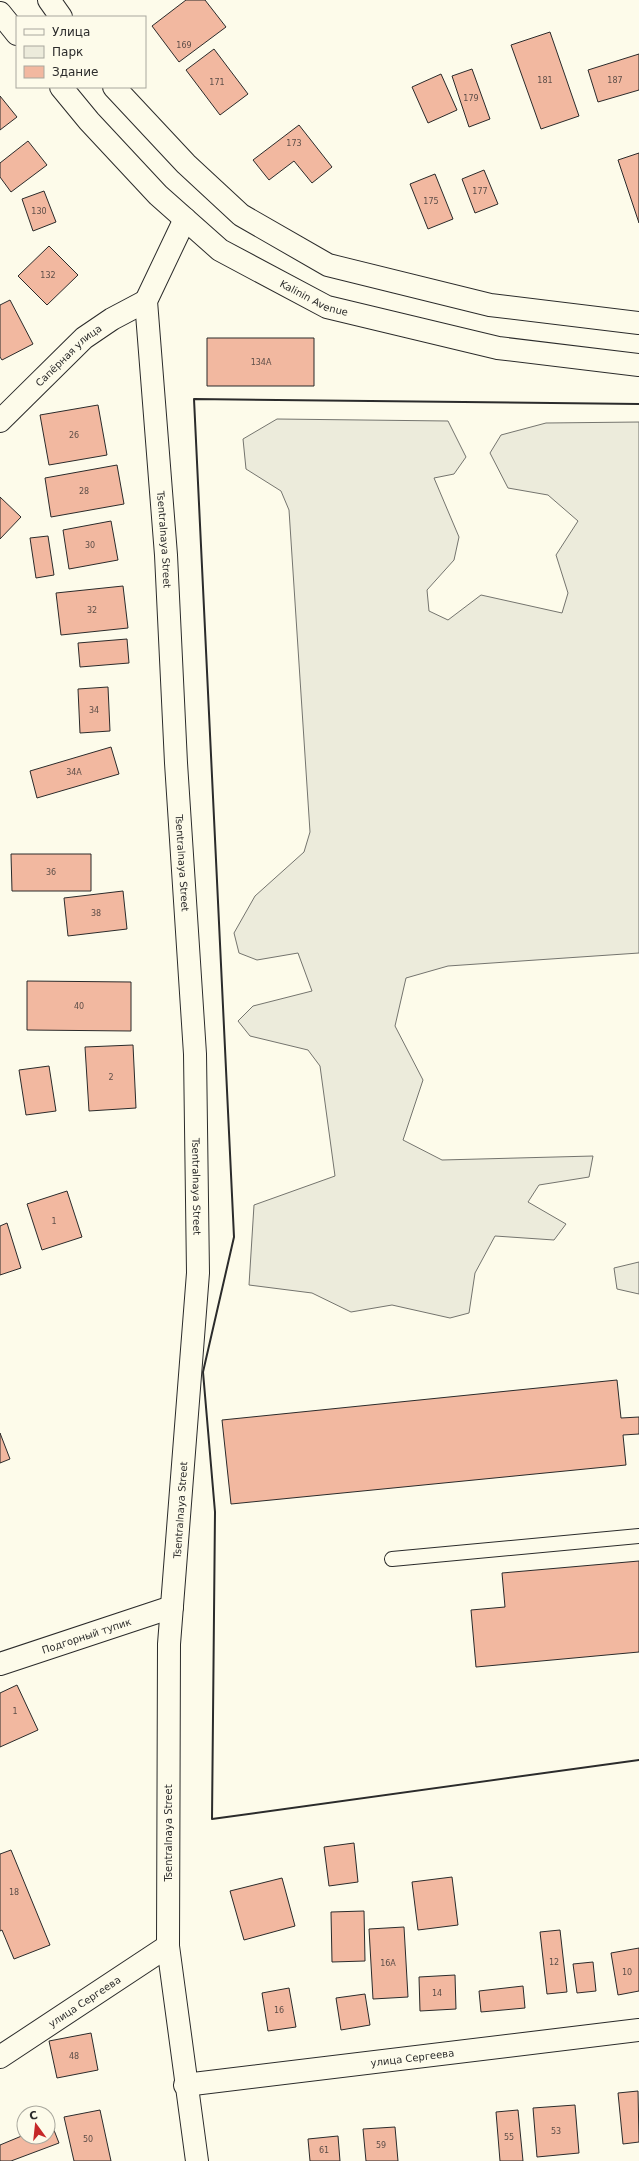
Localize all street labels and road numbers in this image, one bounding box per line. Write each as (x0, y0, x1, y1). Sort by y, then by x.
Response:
street label: Kalinin Avenue (278, 278, 349, 318)
street label: Сапёрная улица (34, 323, 104, 389)
street label: Tsentralnaya Street (155, 490, 173, 588)
street label: Tsentralnaya Street (173, 813, 191, 912)
street label: Tsentralnaya Street (190, 1137, 202, 1235)
street label: Tsentralnaya Street (172, 1461, 189, 1560)
street label: Подгорный тупик (41, 1616, 133, 1656)
street label: Tsentralnaya Street (163, 1784, 174, 1883)
street label: улица Сергеева (46, 1974, 123, 2030)
street label: улица Сергеева (370, 2047, 455, 2068)

